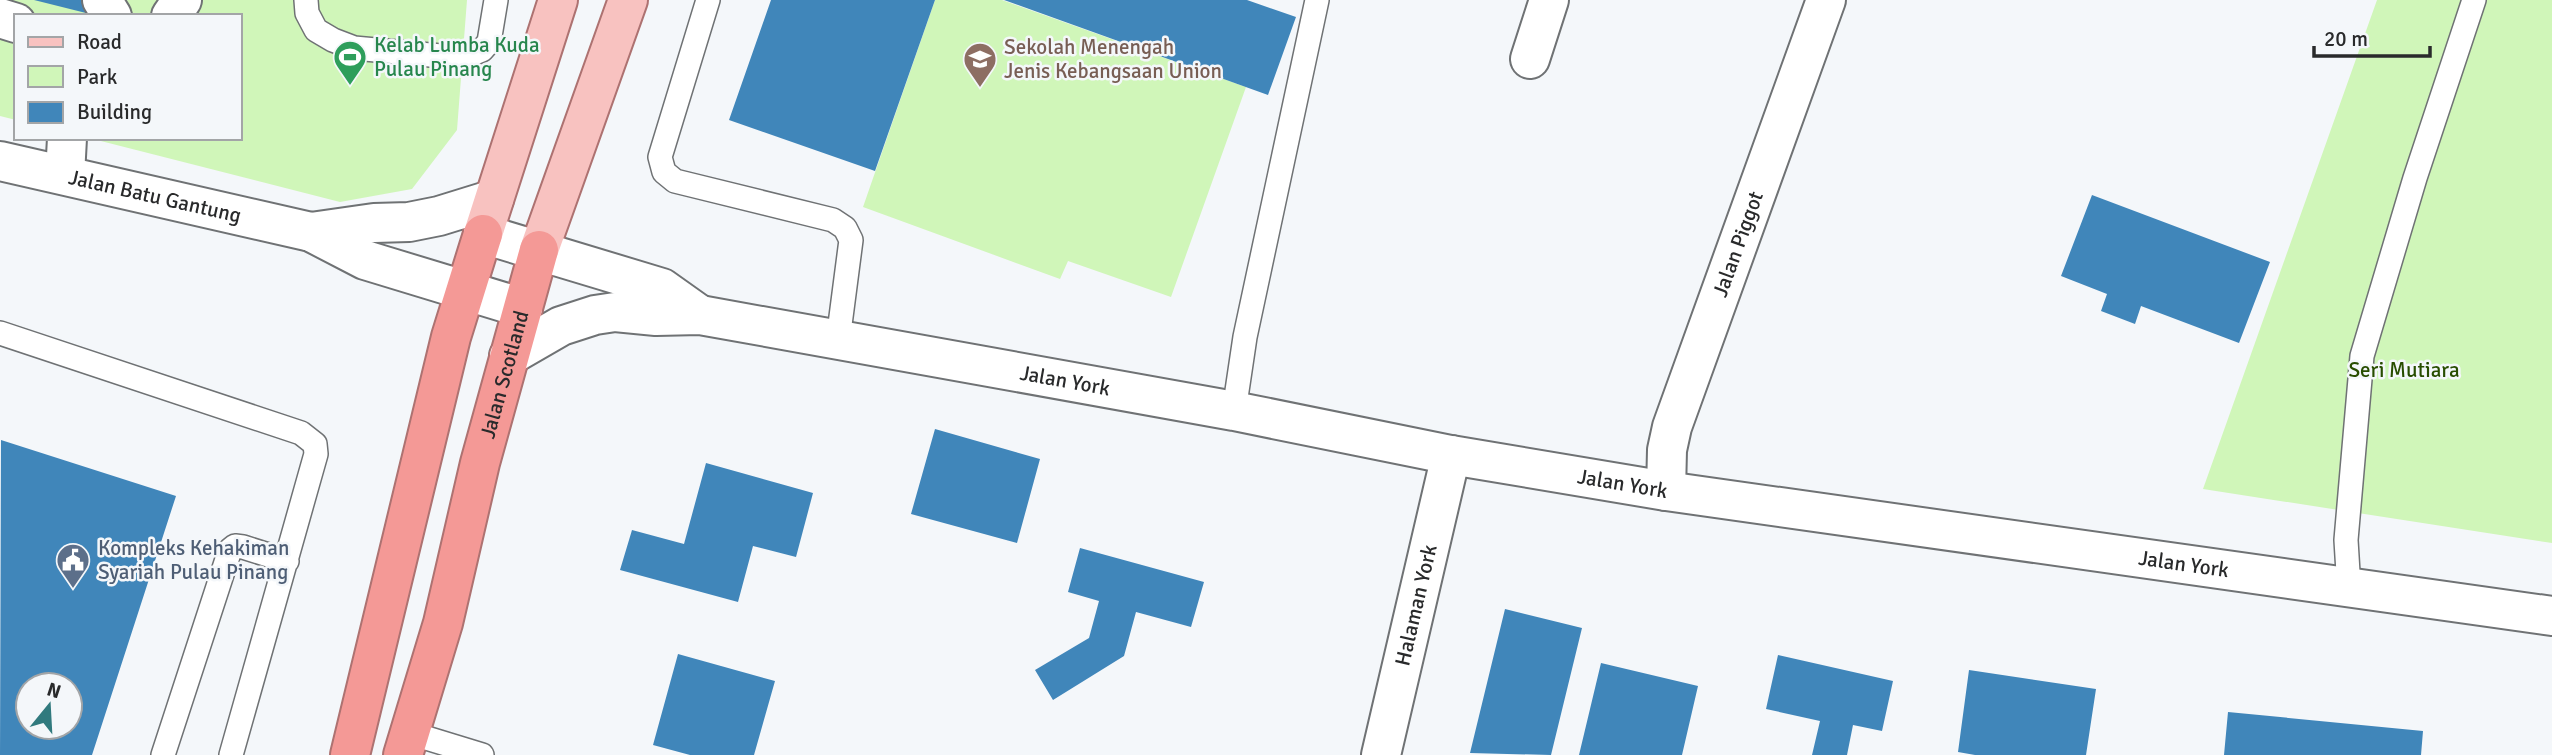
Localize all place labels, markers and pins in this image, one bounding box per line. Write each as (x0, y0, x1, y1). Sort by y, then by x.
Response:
place label: Kelab Lumba Kuda Pulau Pinang (374, 32, 540, 82)
place label: Sekolah Menengah Jenis Kebangsaan Union (1004, 34, 1222, 84)
sports icon: Kelab Lumba Kuda Pulau Pinang (331, 38, 369, 87)
school or university icon: Sekolah Menengah Jenis Kebangsaan Union (961, 40, 999, 89)
place label: Kompleks Kehakiman Syariah Pulau Pinang (98, 535, 289, 585)
public building icon: Kompleks Kehakiman Syariah Pulau Pinang (54, 541, 92, 590)

